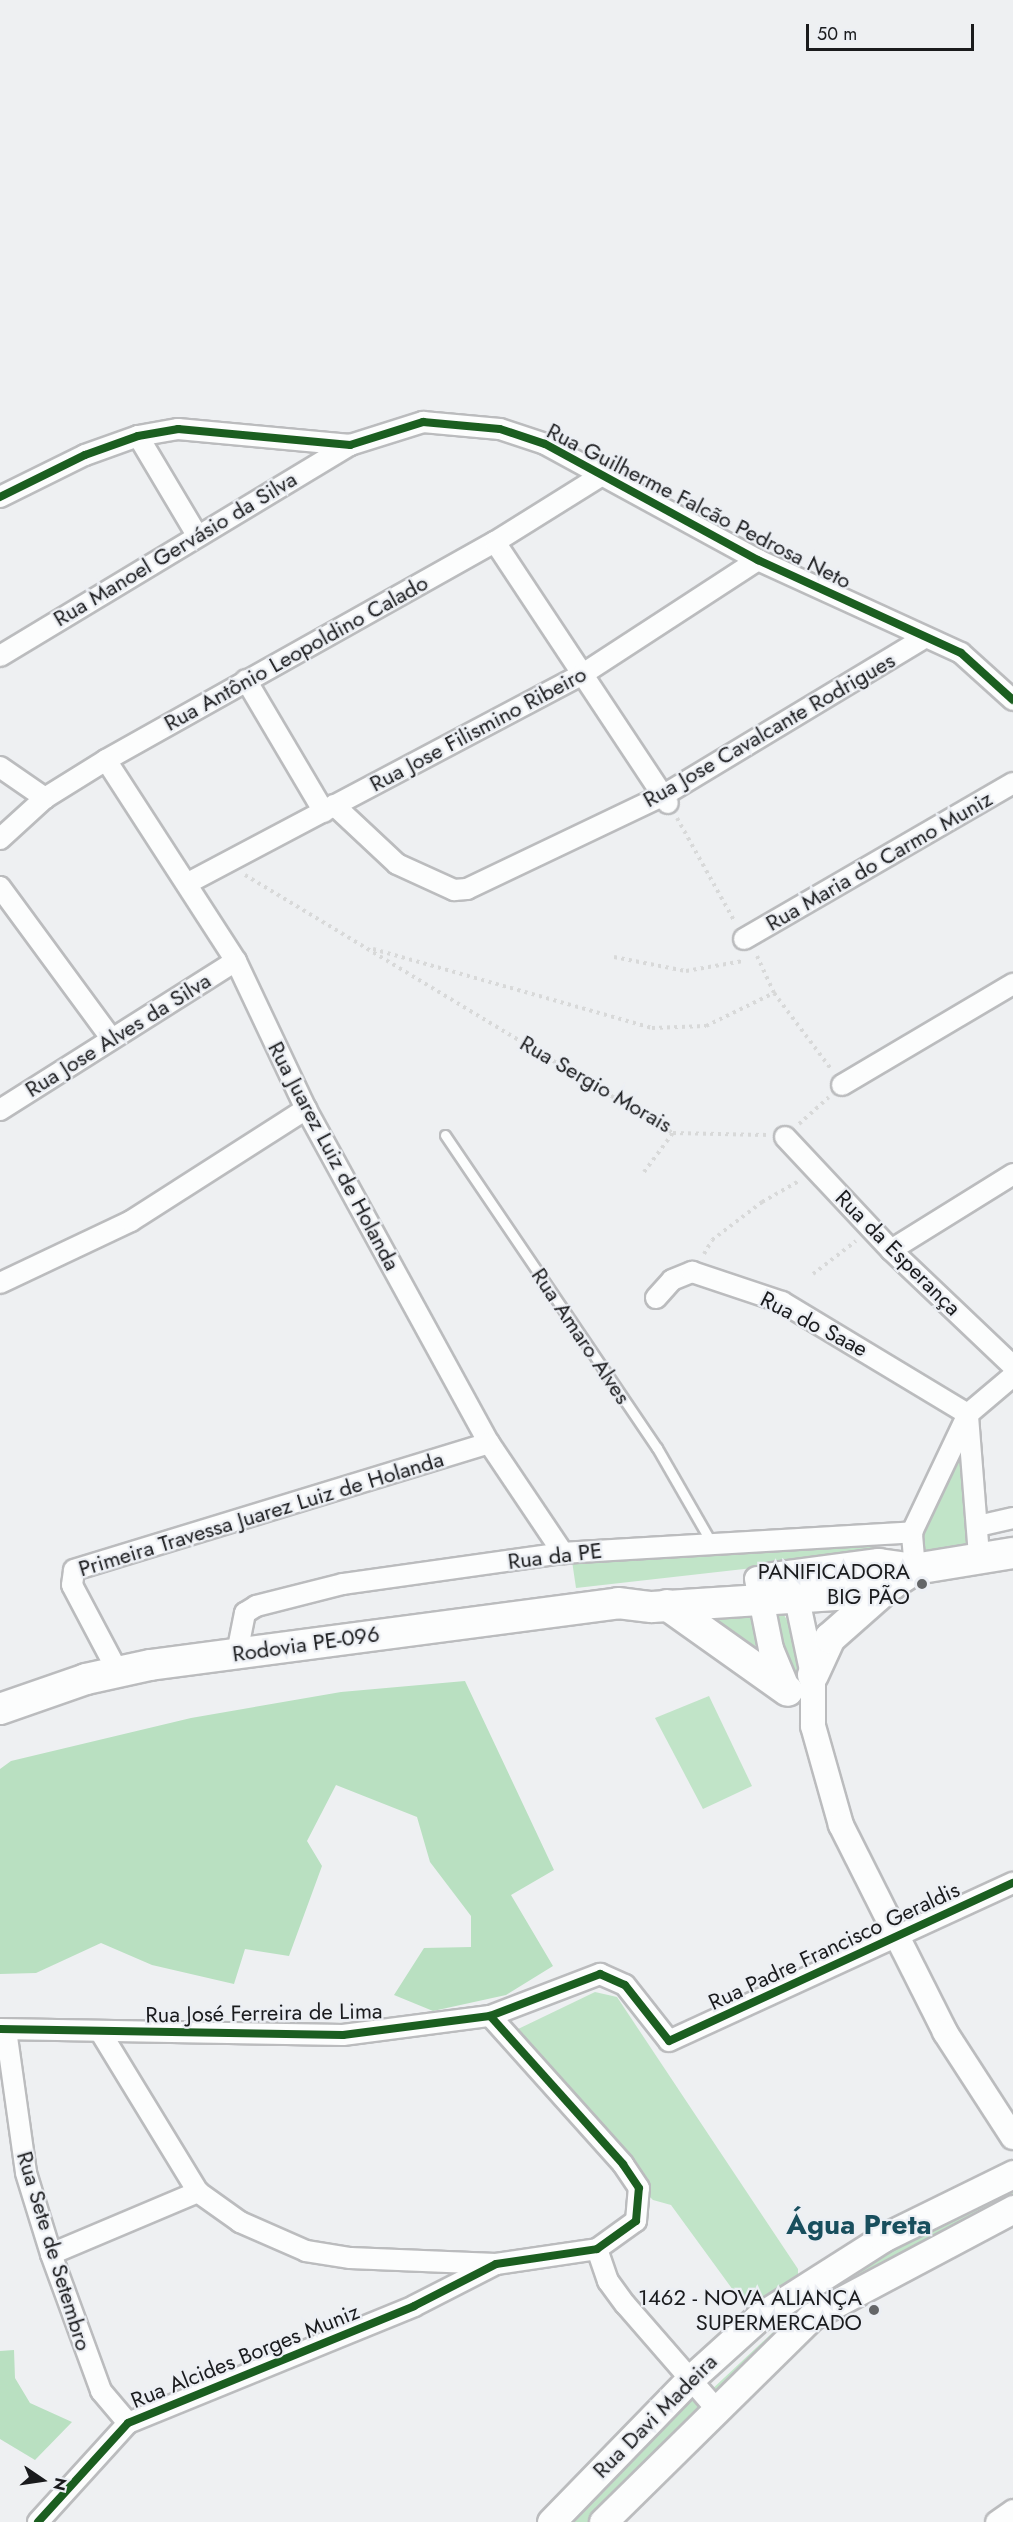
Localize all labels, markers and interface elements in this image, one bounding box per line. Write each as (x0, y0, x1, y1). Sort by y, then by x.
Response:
scale bar (809, 12, 977, 50)
text: 50 m (817, 21, 857, 47)
street label: Rua Guilherme Falcão Pedrosa Neto (542, 418, 856, 594)
street label: Rua Manoel Gervásio da Silva (49, 466, 301, 632)
street label: Rua Antônio Leopoldino Calado (160, 569, 432, 737)
street label: Rua Jose Cavalcante Rodrigues (638, 647, 900, 813)
street label: Rua Jose Filismino Ribeiro (365, 661, 591, 797)
street label: Rua Maria do Carmo Muniz (761, 785, 997, 937)
street label: Rua Jose Alves da Silva (20, 967, 216, 1103)
street label: Rua Sergio Morais (515, 1030, 677, 1138)
street label: Rua Juarez Luiz de Holanda (262, 1037, 406, 1275)
street label: Rua da Esperança (830, 1185, 966, 1321)
street label: Rua Amaro Alves (526, 1263, 636, 1409)
street label: Rua do Saae (756, 1286, 872, 1362)
street label: Primeira Travessa Juarez Luiz de Holanda (75, 1446, 447, 1582)
street label: Rua da PE (506, 1537, 604, 1575)
place label: PANIFICADORA BIG PÃO (758, 1558, 910, 1610)
marker: PANIFICADORA BIG PÃO (915, 1577, 929, 1591)
street label: Rodovia PE-096 (231, 1621, 381, 1667)
street label: Rua Padre Francisco Geraldis (704, 1876, 964, 2016)
street label: Rua José Ferreira de Lima (145, 1998, 383, 2028)
street label: Rua Sete de Setembro (11, 2148, 97, 2354)
district label: Água Preta (786, 2208, 932, 2242)
place label: 1462 - NOVA ALIANÇA SUPERMERCADO (638, 2284, 862, 2336)
street label: Rua Alcides Borges Muniz (127, 2298, 363, 2414)
marker: 1462 - NOVA ALIANÇA SUPERMERCADO (867, 2303, 881, 2317)
street label: Rua Davi Madeira (587, 2348, 723, 2484)
north arrow (12, 2450, 72, 2510)
text: N (47, 2475, 73, 2493)

